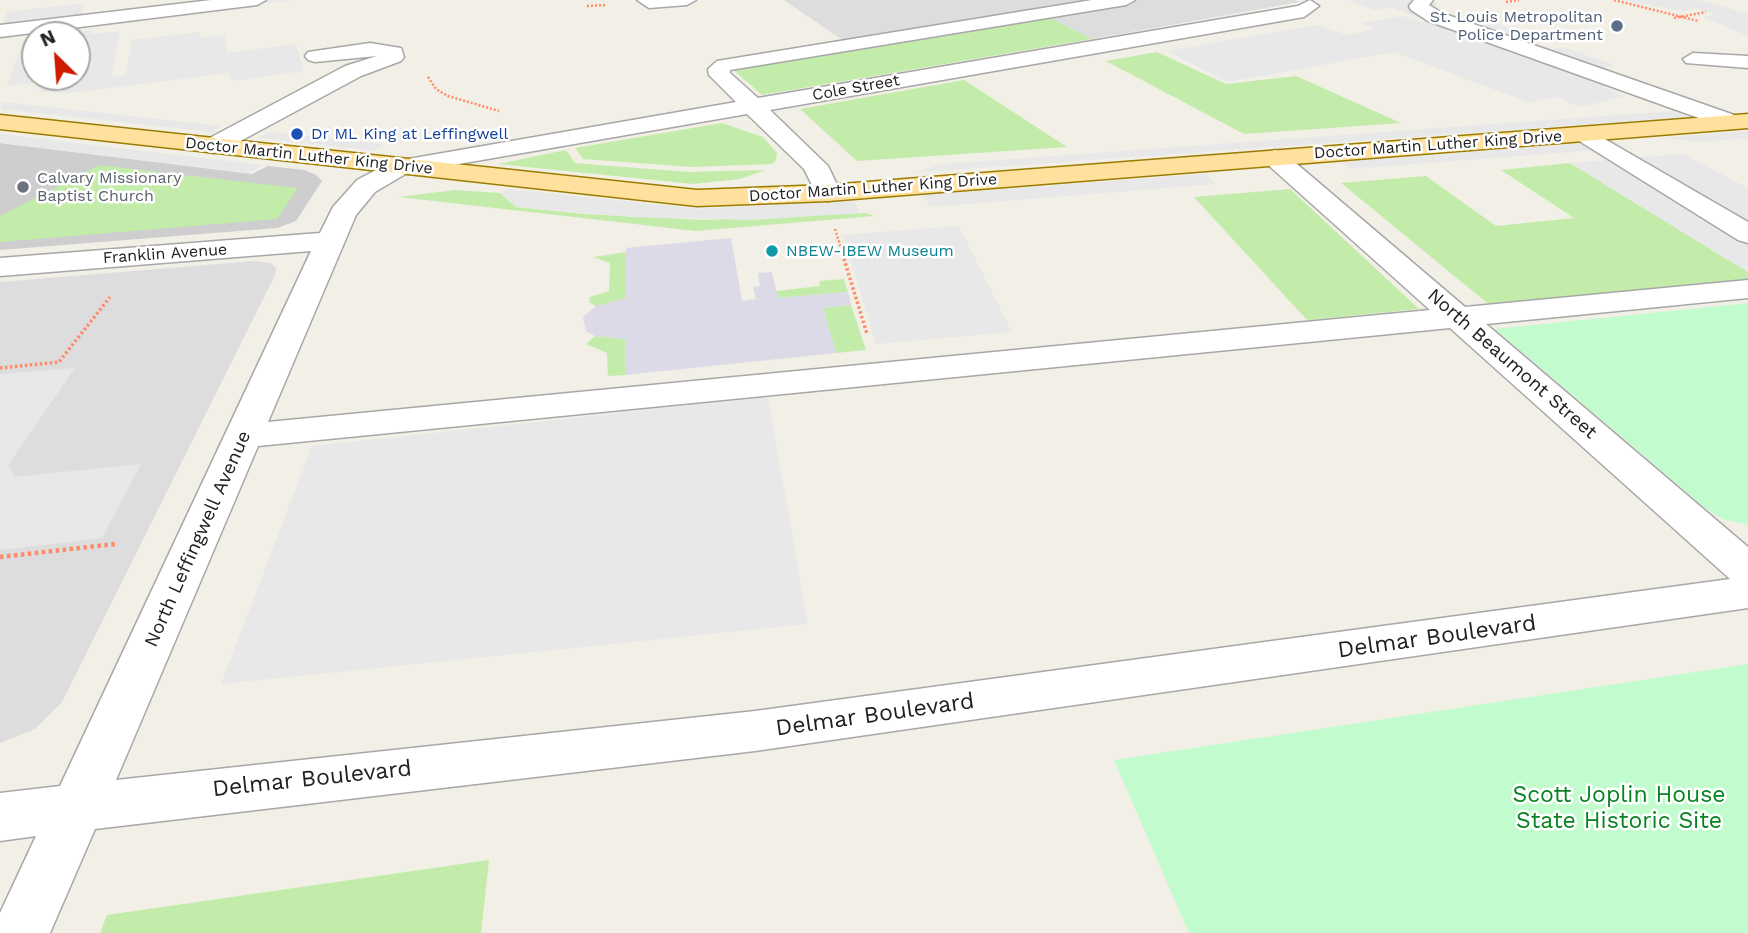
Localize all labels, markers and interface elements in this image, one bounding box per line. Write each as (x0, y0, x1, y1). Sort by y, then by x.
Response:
place label: St. Louis Metropolitan Police Department (1430, 7, 1603, 45)
marker: St. Louis Metropolitan Police Department (1609, 18, 1625, 34)
north arrow (21, 21, 91, 91)
text: N (37, 25, 59, 52)
street label: Cole Street (811, 71, 901, 105)
place label: Dr ML King at Leffingwell (311, 124, 508, 144)
marker: Dr ML King at Leffingwell (289, 126, 305, 142)
street label: Doctor Martin Luther King Drive (1313, 127, 1563, 163)
street label: Doctor Martin Luther King Drive (184, 133, 434, 179)
place label: Calvary Missionary Baptist Church (37, 168, 181, 206)
street label: Doctor Martin Luther King Drive (748, 170, 998, 206)
marker: Calvary Missionary Baptist Church (15, 179, 31, 195)
street label: Franklin Avenue (102, 240, 228, 268)
place label: NBEW-IBEW Museum (786, 241, 954, 261)
marker: NBEW-IBEW Museum (764, 243, 780, 259)
street label: North Beaumont Street (1423, 284, 1601, 444)
street label: North Leffingwell Avenue (140, 427, 256, 651)
street label: Delmar Boulevard (1336, 609, 1538, 665)
street label: Delmar Boulevard (774, 687, 976, 743)
street label: Delmar Boulevard (211, 755, 413, 803)
park label: Scott Joplin House State Historic Site (1512, 781, 1726, 835)

